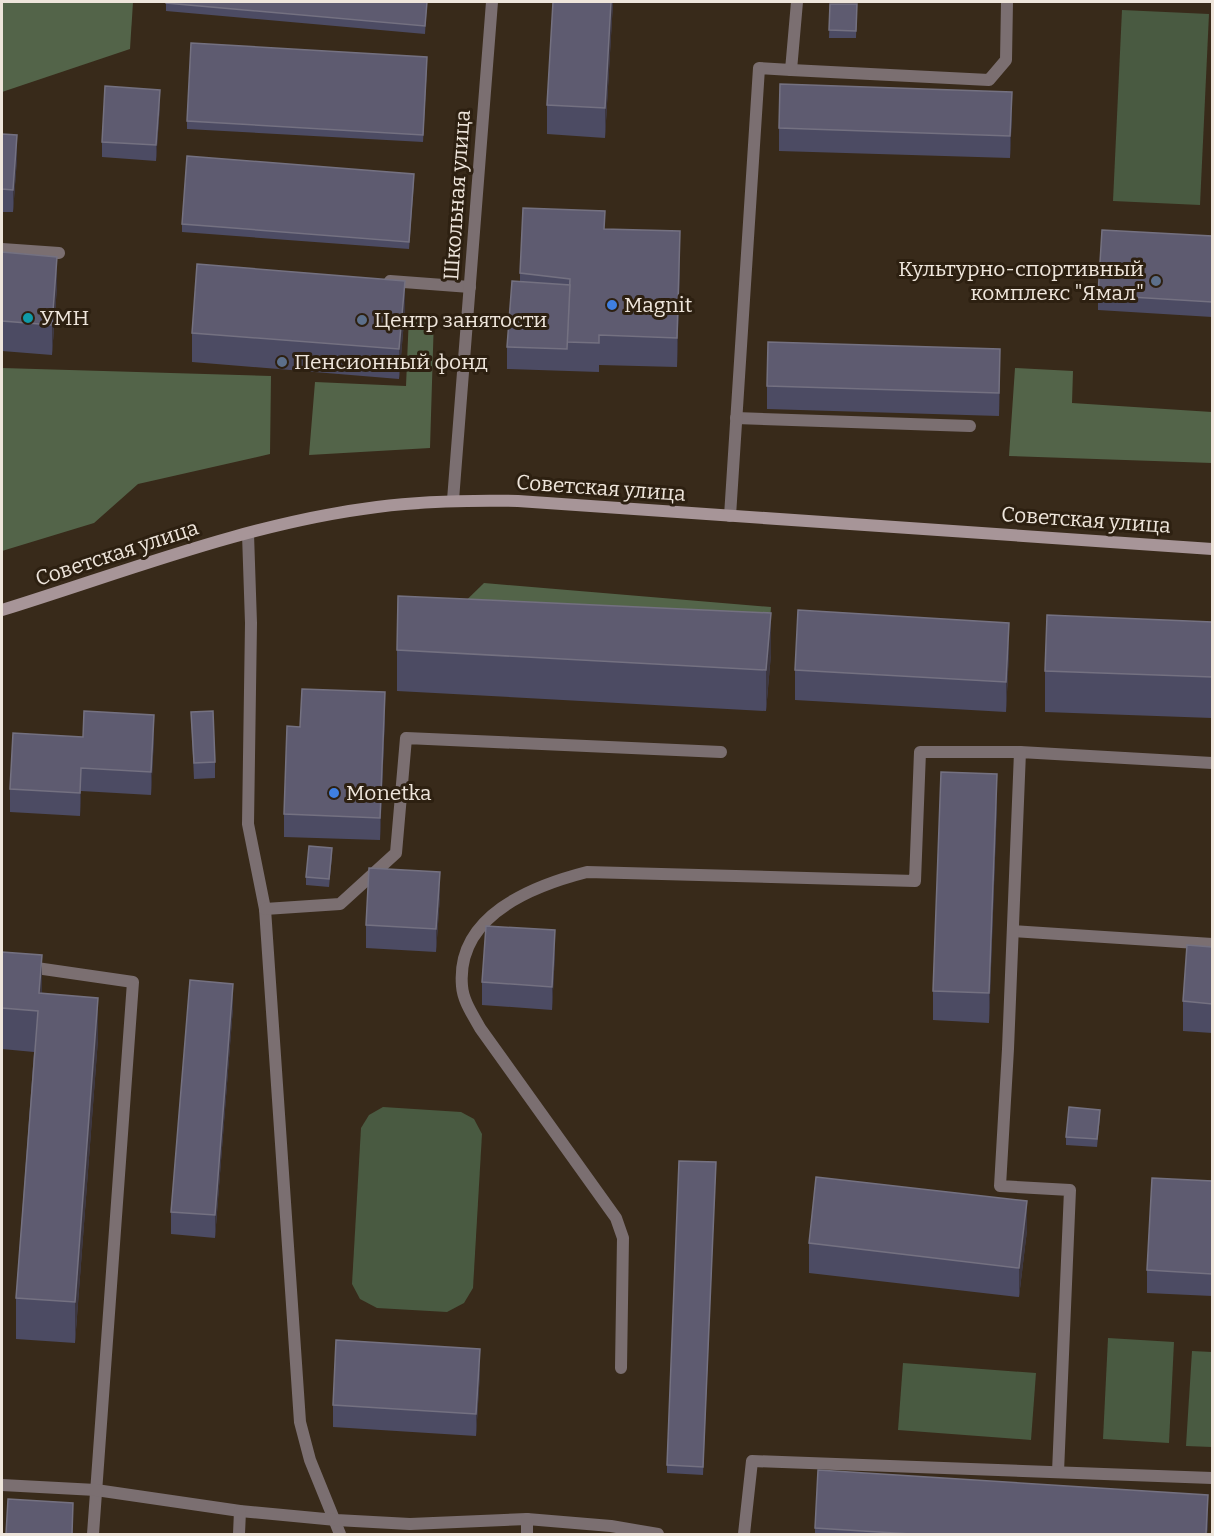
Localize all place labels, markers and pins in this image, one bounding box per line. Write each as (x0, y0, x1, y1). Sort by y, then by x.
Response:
place label: Культурно-спортивный комплекс "Ямал" (898, 256, 1144, 306)
marker: Культурно-спортивный комплекс "Ямал" (1149, 274, 1163, 288)
place label: Magnit (624, 292, 693, 318)
marker: Magnit (605, 298, 619, 312)
place label: УМН (40, 305, 89, 331)
place label: Центр занятости (374, 307, 547, 333)
marker: УМН (21, 311, 35, 325)
marker: Центр занятости (355, 313, 369, 327)
place label: Пенсионный фонд (294, 349, 488, 375)
marker: Пенсионный фонд (275, 355, 289, 369)
place label: Monetka (346, 780, 432, 806)
marker: Monetka (327, 786, 341, 800)

